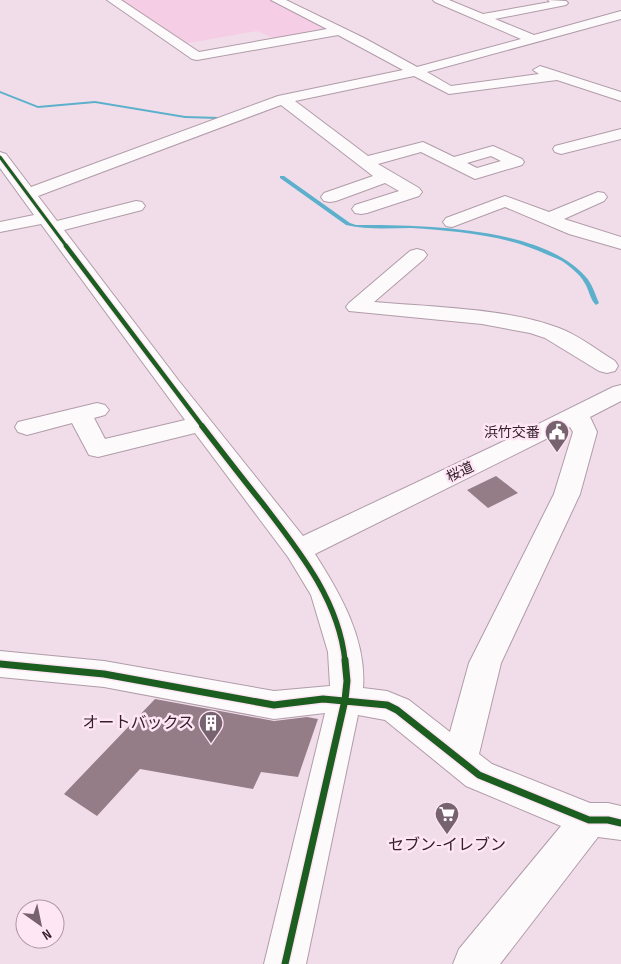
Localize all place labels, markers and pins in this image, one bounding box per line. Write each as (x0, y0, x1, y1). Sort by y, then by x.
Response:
public building icon: 浜竹交番 (544, 419, 570, 453)
place label: 浜竹交番 (484, 424, 540, 441)
building icon: オートバックス (198, 710, 224, 744)
place label: オートバックス (82, 714, 194, 733)
supermarket icon: セブン-イレブン (434, 801, 460, 835)
place label: セブン-イレブン (388, 836, 506, 855)

